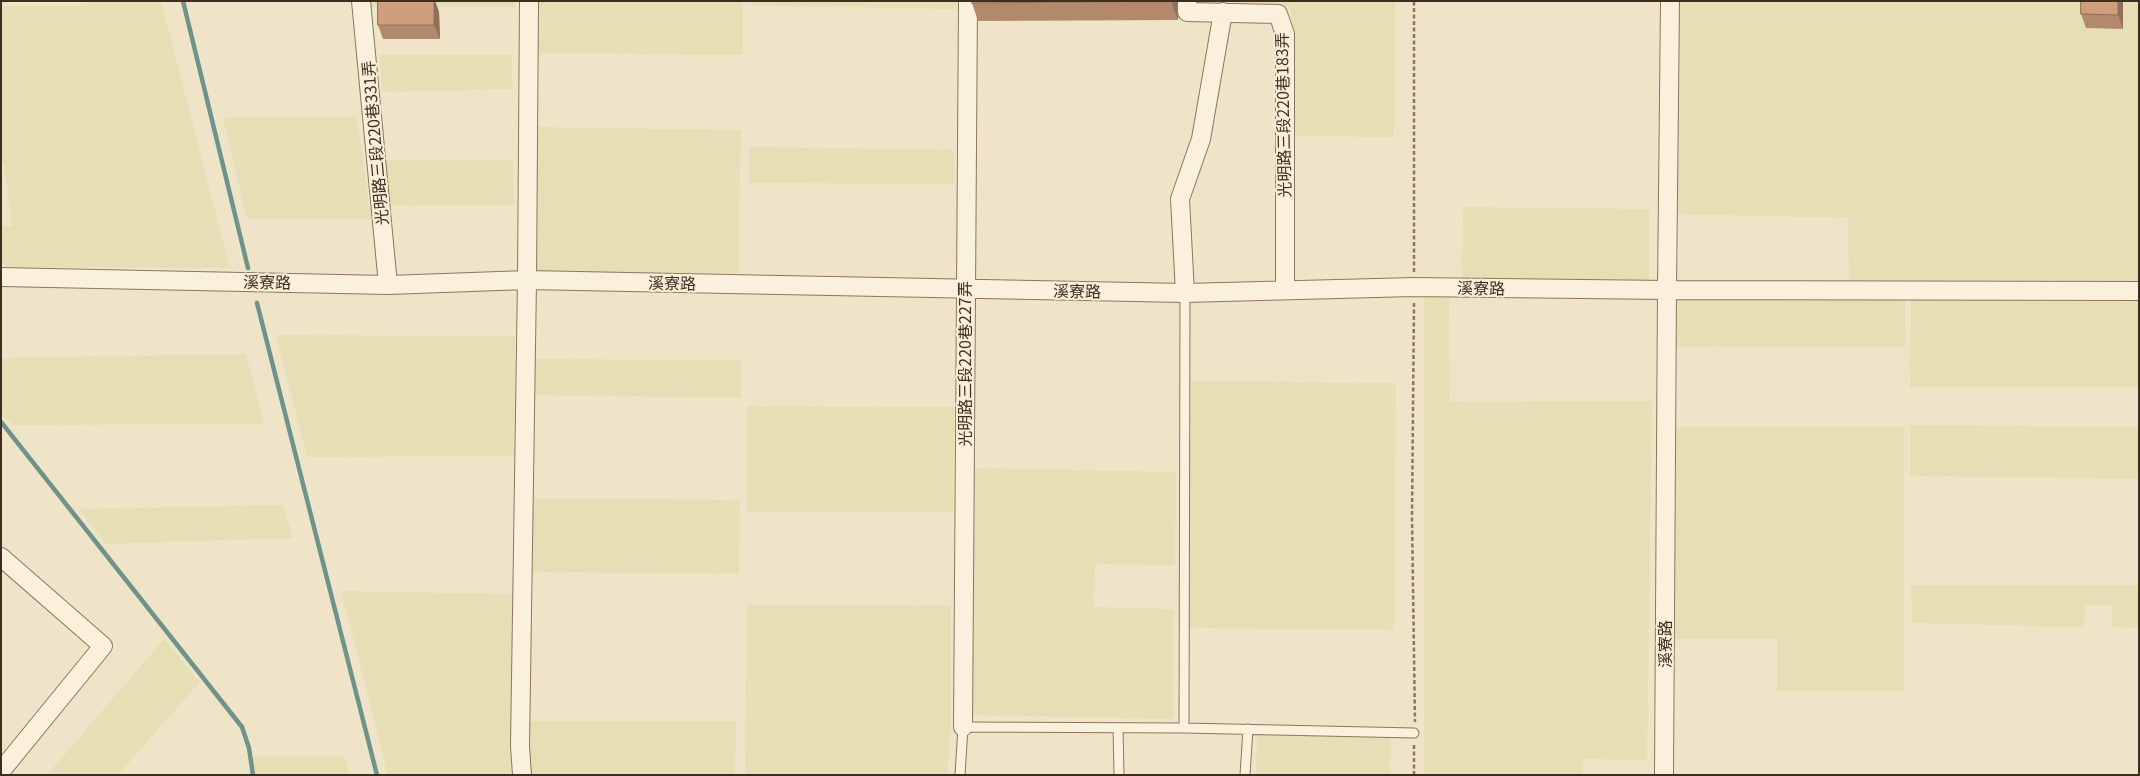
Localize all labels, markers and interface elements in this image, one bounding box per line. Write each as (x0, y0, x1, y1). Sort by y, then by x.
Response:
street label: 光明路三段220巷183弄 (1272, 32, 1294, 198)
street label: 光明路三段220巷331弄 (358, 60, 392, 226)
street label: 溪寮路 (243, 272, 291, 292)
street label: 溪寮路 (648, 273, 696, 293)
street label: 溪寮路 (1457, 278, 1505, 298)
street label: 光明路三段220巷227弄 (955, 281, 975, 447)
street label: 溪寮路 (1053, 281, 1101, 301)
street label: 溪寮路 (1655, 620, 1675, 668)

